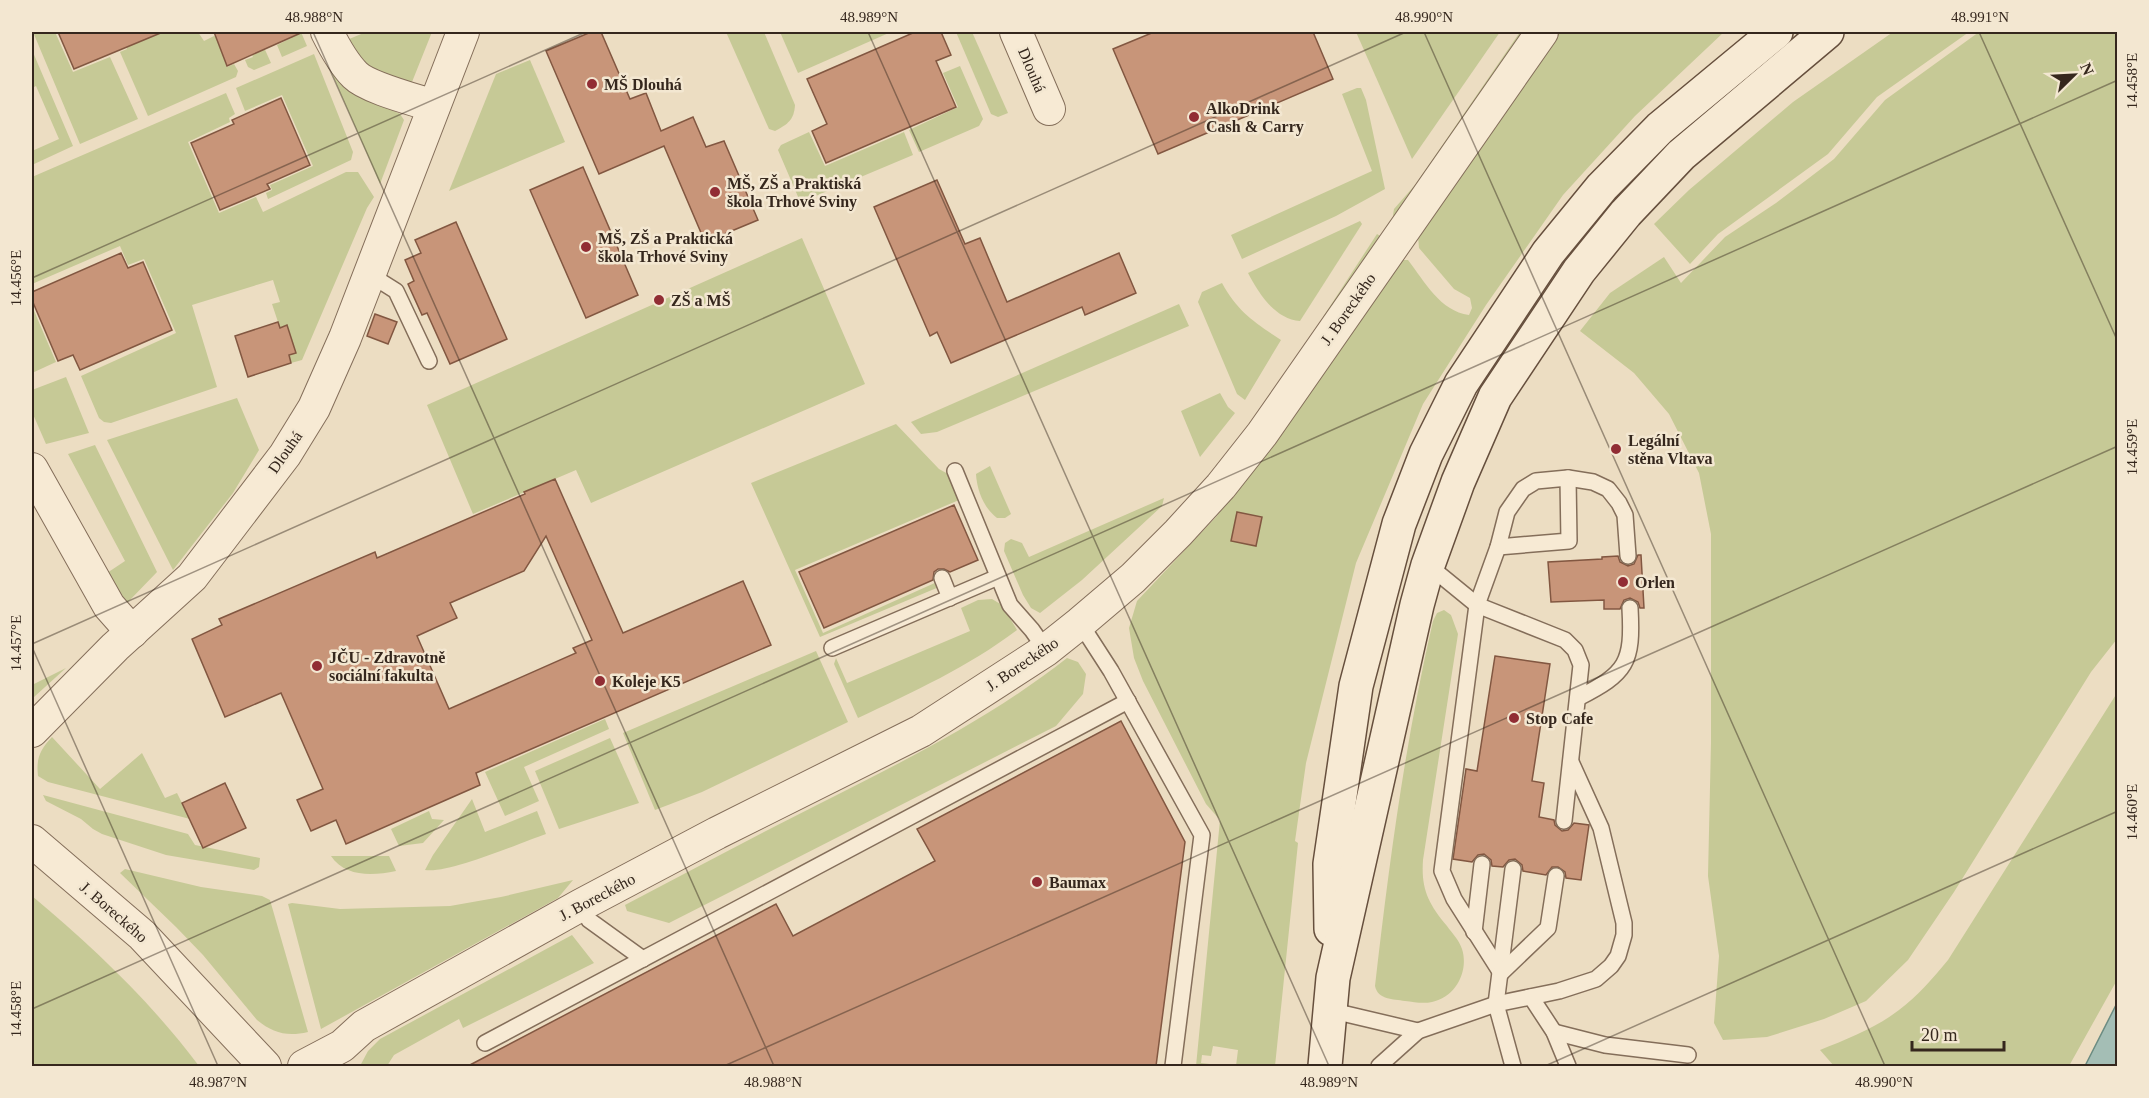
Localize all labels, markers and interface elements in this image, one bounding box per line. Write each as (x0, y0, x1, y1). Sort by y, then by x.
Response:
text: 48.988°N (285, 9, 343, 25)
text: 48.989°N (840, 9, 898, 25)
text: 48.990°N (1395, 9, 1453, 25)
text: 48.991°N (1951, 9, 2009, 25)
street label: Dlouhá (1015, 45, 1049, 95)
north arrow (2044, 45, 2104, 105)
text: 14.458°E (2124, 53, 2140, 109)
text: N (2077, 60, 2098, 78)
place label: MŠ Dlouhá (604, 75, 682, 93)
marker: MŠ Dlouhá (585, 77, 599, 91)
place label: AlkoDrink Cash & Carry (1206, 100, 1304, 136)
marker: AlkoDrink Cash & Carry (1187, 110, 1201, 124)
place label: MŠ, ZŠ a Praktiská škola Trhové Sviny (727, 174, 861, 211)
marker: MŠ, ZŠ a Praktiská škola Trhové Sviny (708, 185, 722, 199)
place label: MŠ, ZŠ a Praktická škola Trhové Sviny (598, 229, 733, 266)
marker: MŠ, ZŠ a Praktická škola Trhové Sviny (579, 240, 593, 254)
text: 14.456°E (8, 250, 24, 306)
street label: J. Boreckého (1317, 270, 1379, 348)
place label: ZŠ a MŠ (671, 291, 731, 309)
marker: ZŠ a MŠ (652, 293, 666, 307)
text: 14.459°E (2124, 419, 2140, 475)
street label: Dlouhá (265, 428, 305, 476)
place label: Legální stěna Vltava (1628, 432, 1713, 467)
marker: Legální stěna Vltava (1609, 442, 1623, 456)
place label: Orlen (1635, 574, 1675, 591)
marker: Orlen (1616, 575, 1630, 589)
text: 14.457°E (8, 615, 24, 671)
street label: J. Boreckého (983, 634, 1061, 694)
place label: JČU - Zdravotně sociální fakulta (329, 648, 445, 684)
marker: JČU - Zdravotně sociální fakulta (310, 659, 324, 673)
place label: Koleje K5 (612, 673, 681, 691)
marker: Koleje K5 (593, 674, 607, 688)
place label: Stop Cafe (1526, 710, 1593, 728)
marker: Stop Cafe (1507, 711, 1521, 725)
text: 14.460°E (2124, 784, 2140, 840)
street label: J. Boreckého (556, 870, 638, 924)
place label: Baumax (1049, 874, 1106, 891)
marker: Baumax (1030, 875, 1044, 889)
street label: J. Boreckého (77, 878, 151, 946)
text: 14.458°E (8, 981, 24, 1037)
scale bar (1912, 1014, 2004, 1052)
text: 20 m (1921, 1025, 1958, 1045)
text: 48.987°N (189, 1074, 247, 1090)
text: 48.988°N (744, 1074, 802, 1090)
text: 48.989°N (1300, 1074, 1358, 1090)
text: 48.990°N (1855, 1074, 1913, 1090)

